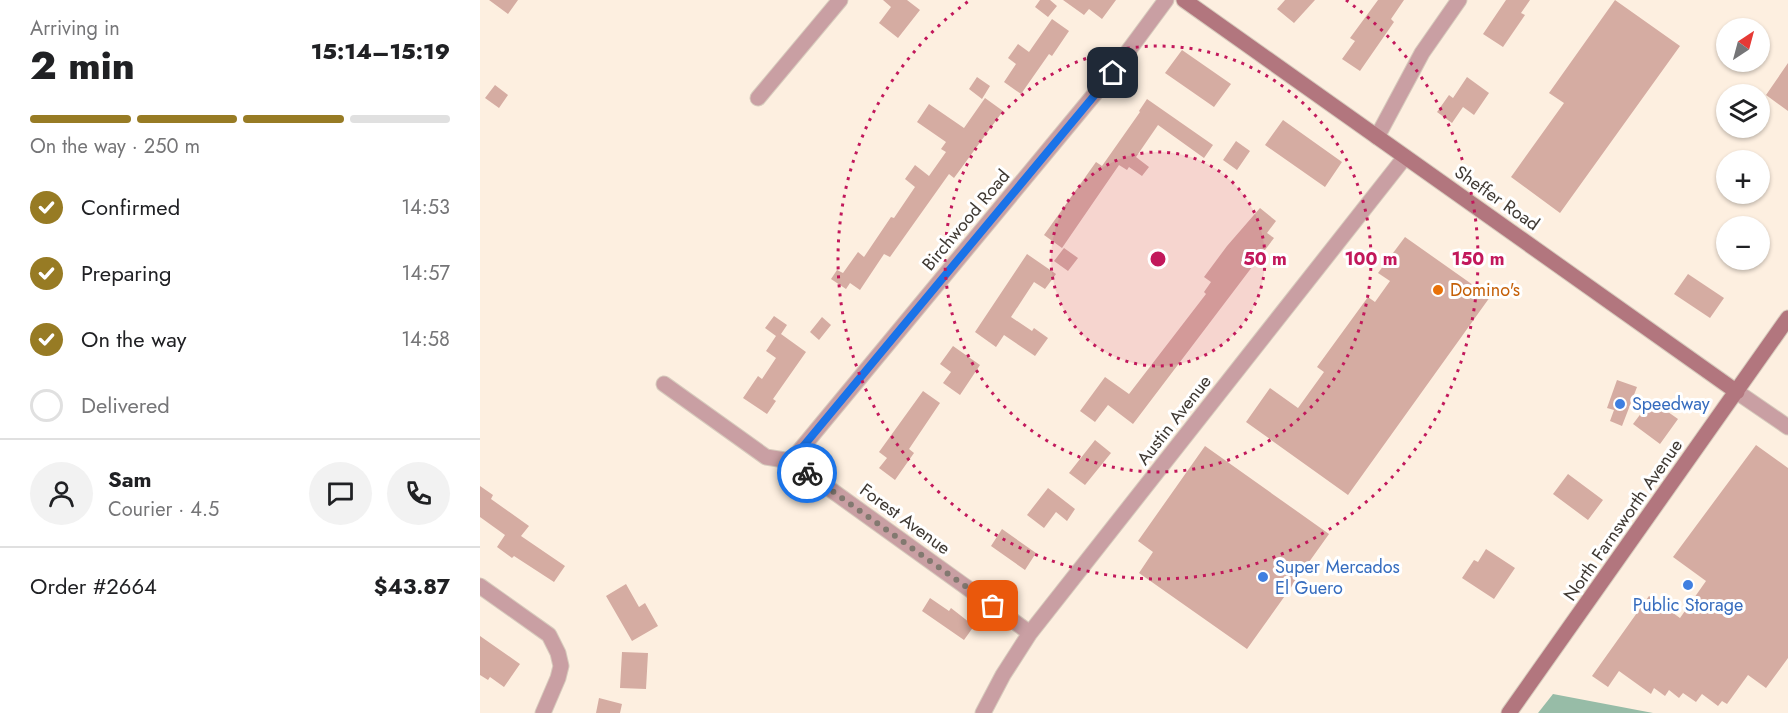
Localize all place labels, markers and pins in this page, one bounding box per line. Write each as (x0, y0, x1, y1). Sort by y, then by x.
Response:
pin (1087, 47, 1138, 98)
centre of rings (1148, 249, 1168, 269)
place label: Domino's (1450, 277, 1520, 303)
marker: Domino's (1431, 283, 1445, 297)
place label: Speedway (1632, 391, 1710, 417)
marker: Speedway (1613, 397, 1627, 411)
place label: Super Mercados El Guero (1275, 554, 1400, 601)
marker: Super Mercados El Guero (1256, 570, 1270, 584)
marker: Public Storage (1681, 578, 1695, 592)
pin (967, 580, 1018, 631)
place label: Public Storage (1633, 592, 1743, 618)

